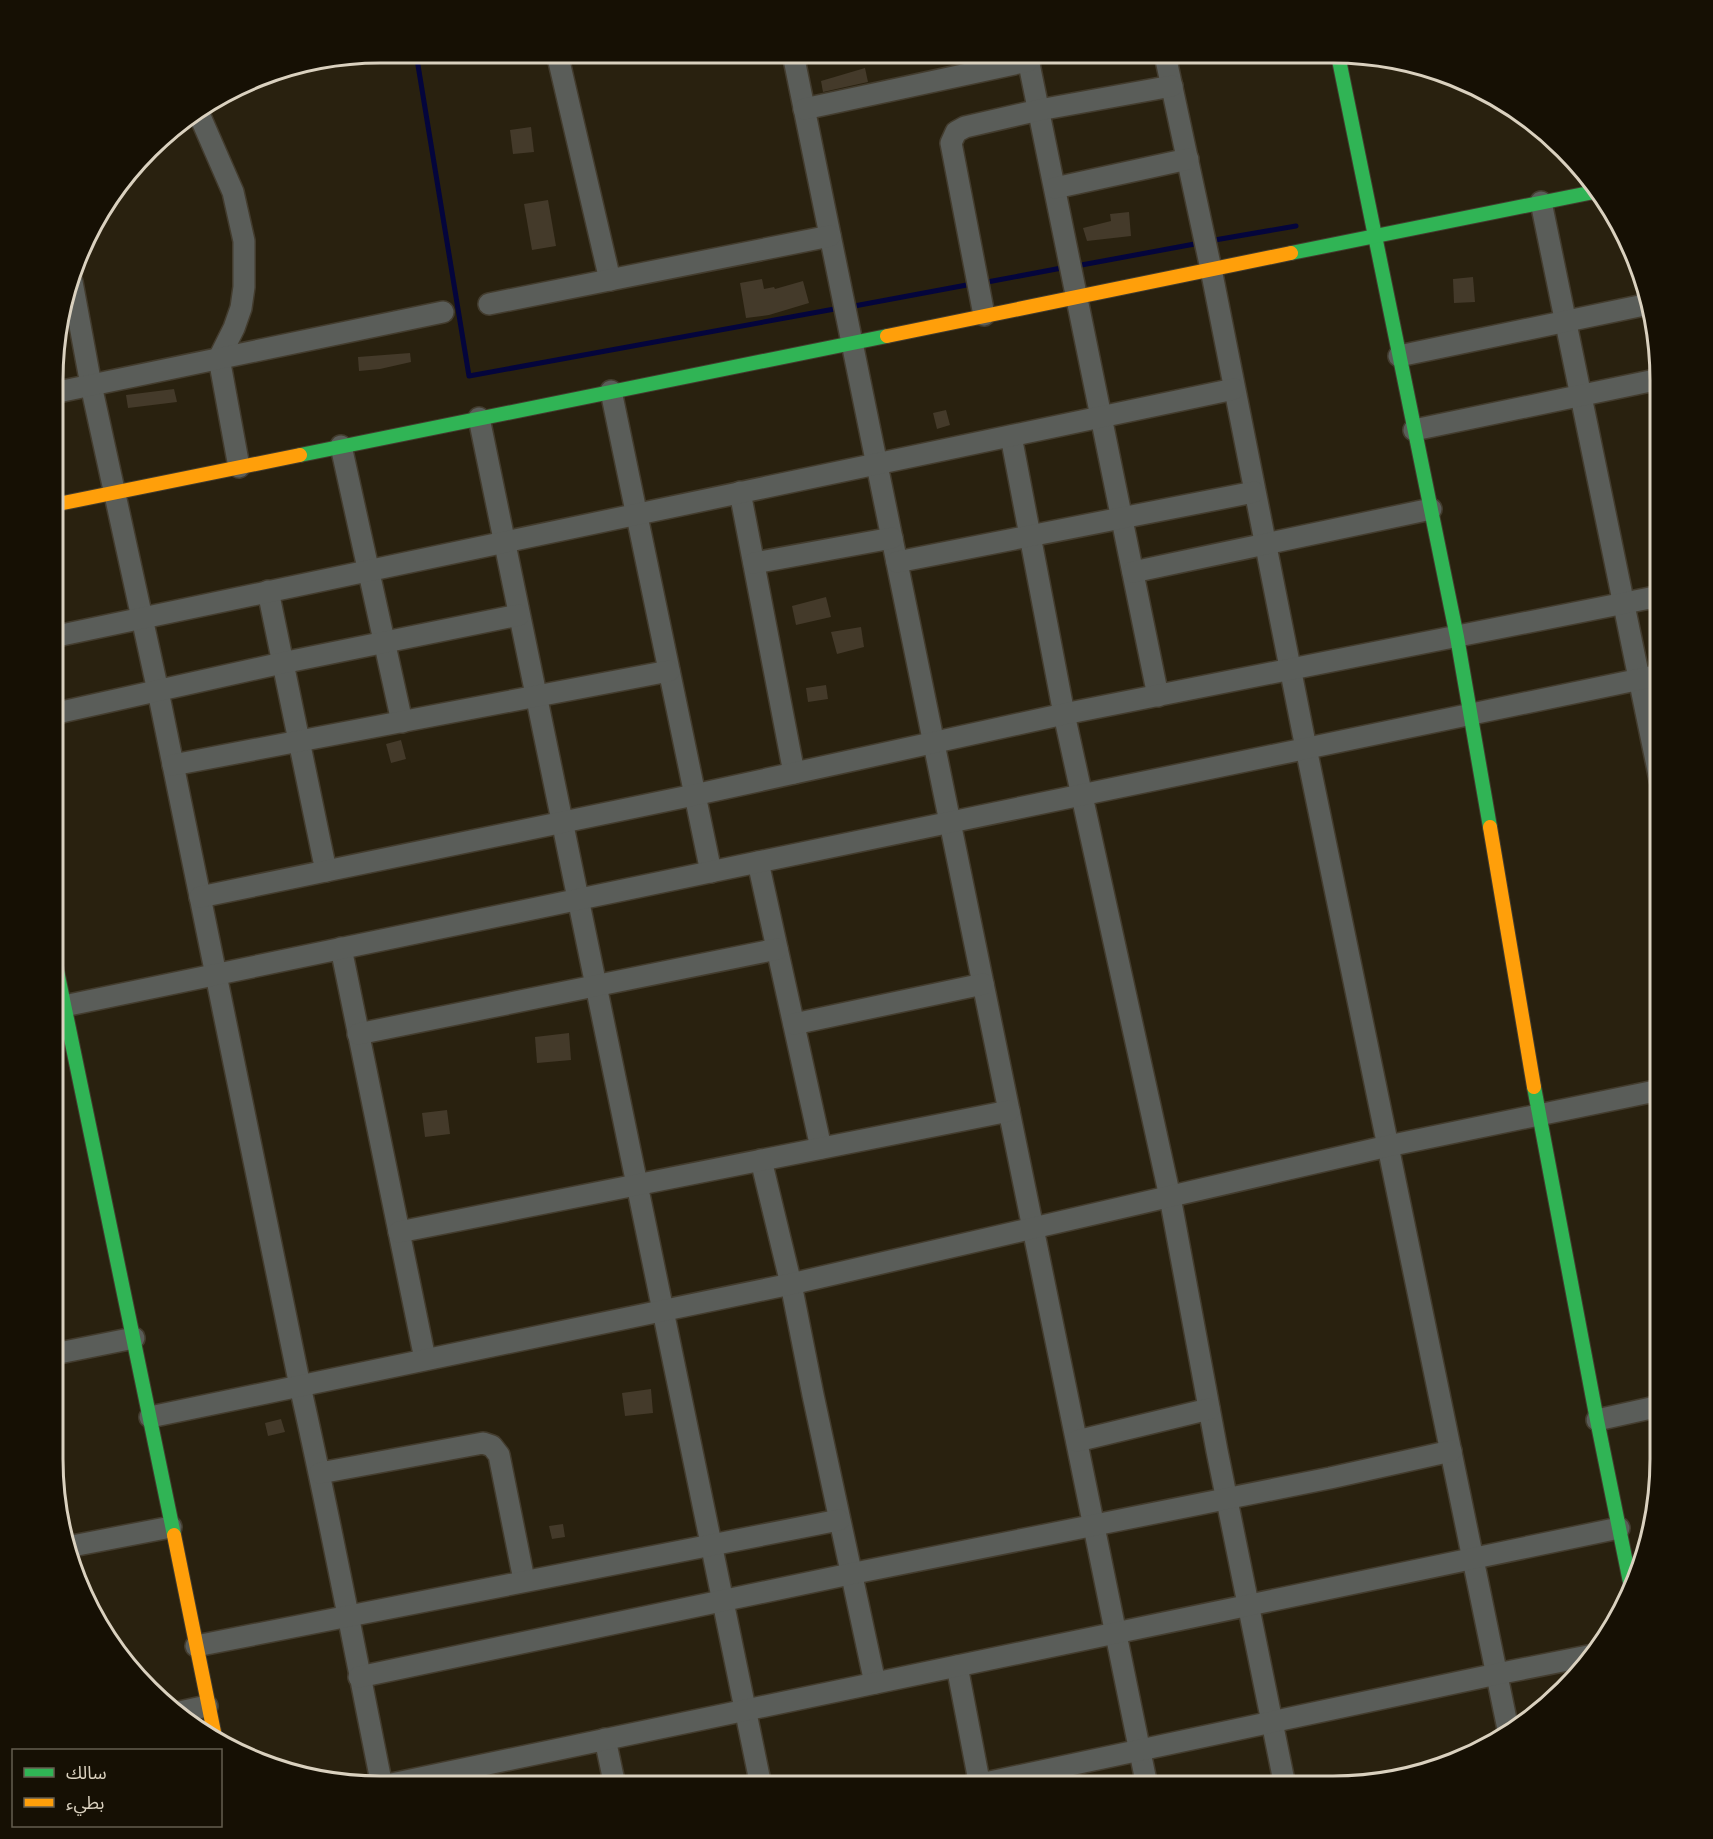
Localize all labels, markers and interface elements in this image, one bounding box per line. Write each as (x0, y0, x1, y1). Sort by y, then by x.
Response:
legend (12, 1749, 222, 1827)
text: سالك (66, 1761, 107, 1784)
text: بطيء (66, 1791, 104, 1816)

